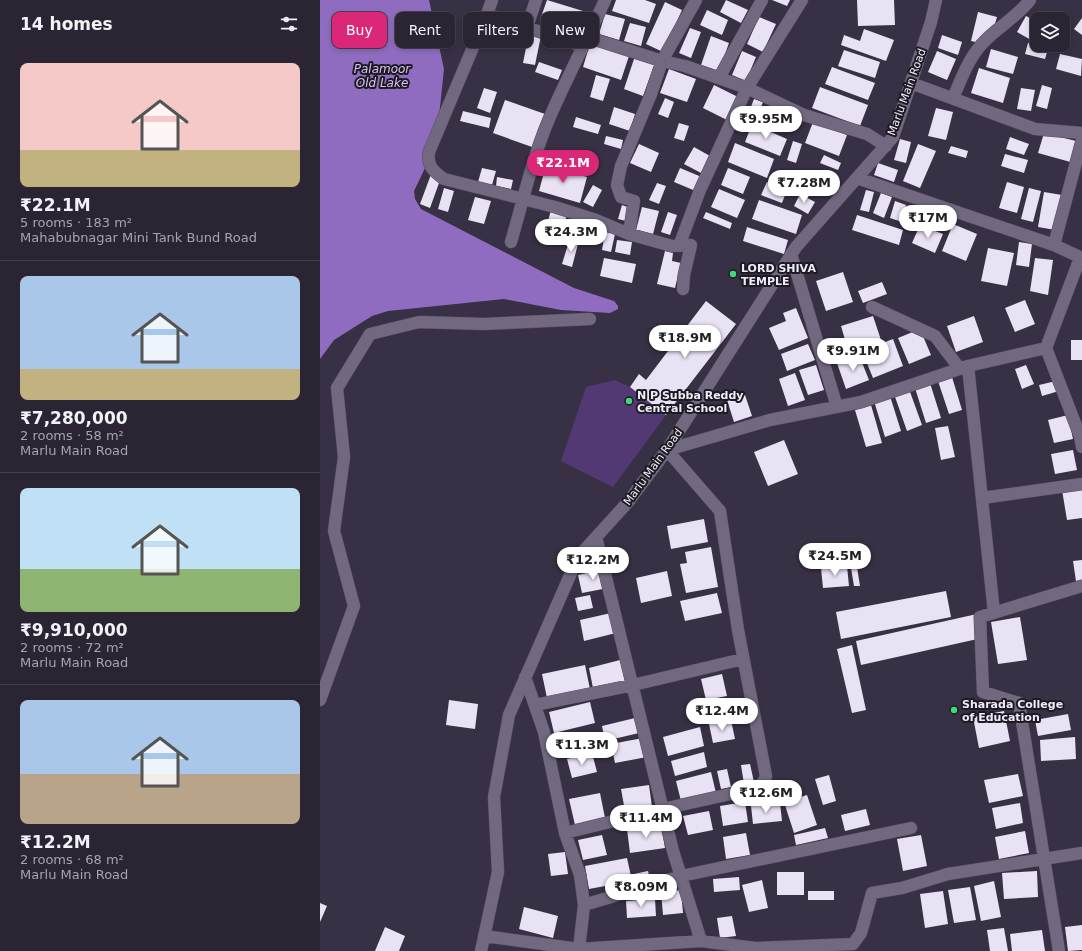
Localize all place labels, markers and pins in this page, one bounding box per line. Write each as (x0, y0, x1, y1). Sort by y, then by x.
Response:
pin: ₹9.95M (733, 106, 799, 140)
pin: ₹22.1M (530, 150, 596, 184)
pin: ₹7.28M (771, 170, 837, 204)
pin: ₹17M (904, 205, 952, 239)
pin: ₹24.3M (538, 219, 604, 253)
place label: LORD SHIVA TEMPLE (741, 262, 816, 288)
marker: LORD SHIVA TEMPLE (728, 269, 738, 279)
pin: ₹18.9M (652, 325, 718, 359)
pin: ₹9.91M (820, 338, 886, 372)
place label: N P Subba Reddy Central School (637, 389, 744, 415)
marker: N P Subba Reddy Central School (624, 396, 634, 406)
pin: ₹24.5M (802, 543, 868, 577)
pin: ₹12.2M (560, 547, 626, 581)
pin: ₹12.4M (689, 698, 755, 732)
place label: Sharada College of Education (962, 698, 1063, 724)
marker: Sharada College of Education (949, 705, 959, 715)
pin: ₹11.3M (549, 732, 615, 766)
pin: ₹12.6M (733, 780, 799, 814)
pin: ₹11.4M (613, 805, 679, 839)
pin: ₹8.09M (608, 874, 674, 908)

